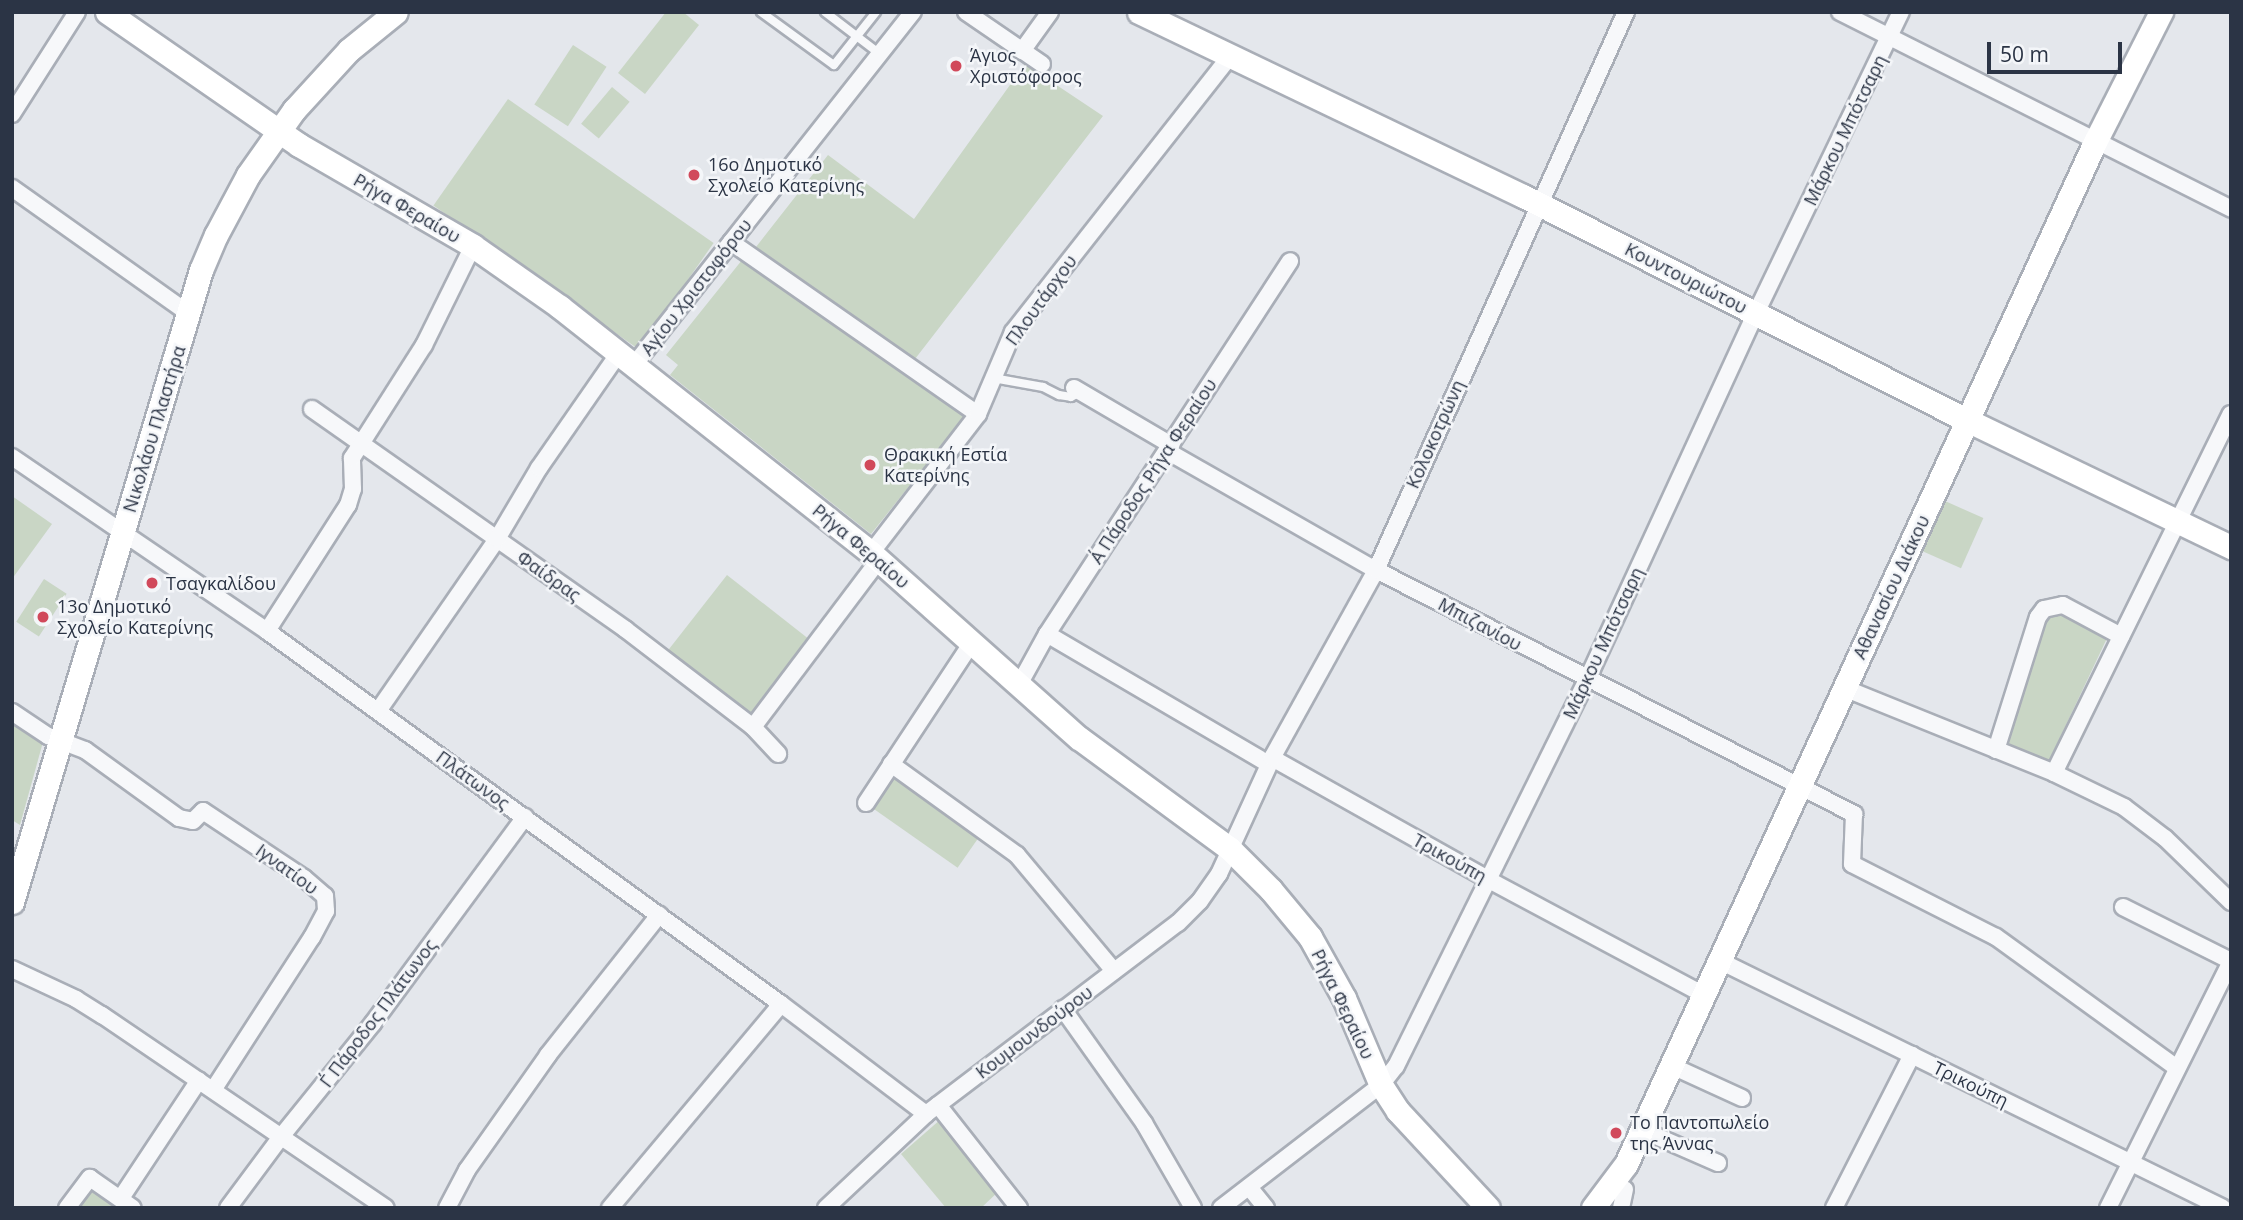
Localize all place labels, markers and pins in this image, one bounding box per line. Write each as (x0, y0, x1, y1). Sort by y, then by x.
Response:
place label: Άγιος Χριστόφορος (970, 45, 1082, 88)
marker: Άγιος Χριστόφορος (948, 58, 964, 74)
place label: 16ο Δημοτικό Σχολείο Κατερίνης (708, 154, 864, 196)
marker: 16ο Δημοτικό Σχολείο Κατερίνης (686, 167, 702, 183)
place label: Θρακική Εστία Κατερίνης (884, 444, 1007, 486)
marker: Θρακική Εστία Κατερίνης (862, 457, 878, 473)
place label: Τσαγκαλίδου (166, 572, 276, 594)
marker: Τσαγκαλίδου (144, 575, 160, 591)
place label: 13ο Δημοτικό Σχολείο Κατερίνης (57, 596, 213, 638)
marker: 13ο Δημοτικό Σχολείο Κατερίνης (35, 609, 51, 625)
place label: Το Παντοπωλείο της Άννας (1630, 1112, 1769, 1154)
marker: Το Παντοπωλείο της Άννας (1608, 1125, 1624, 1141)

